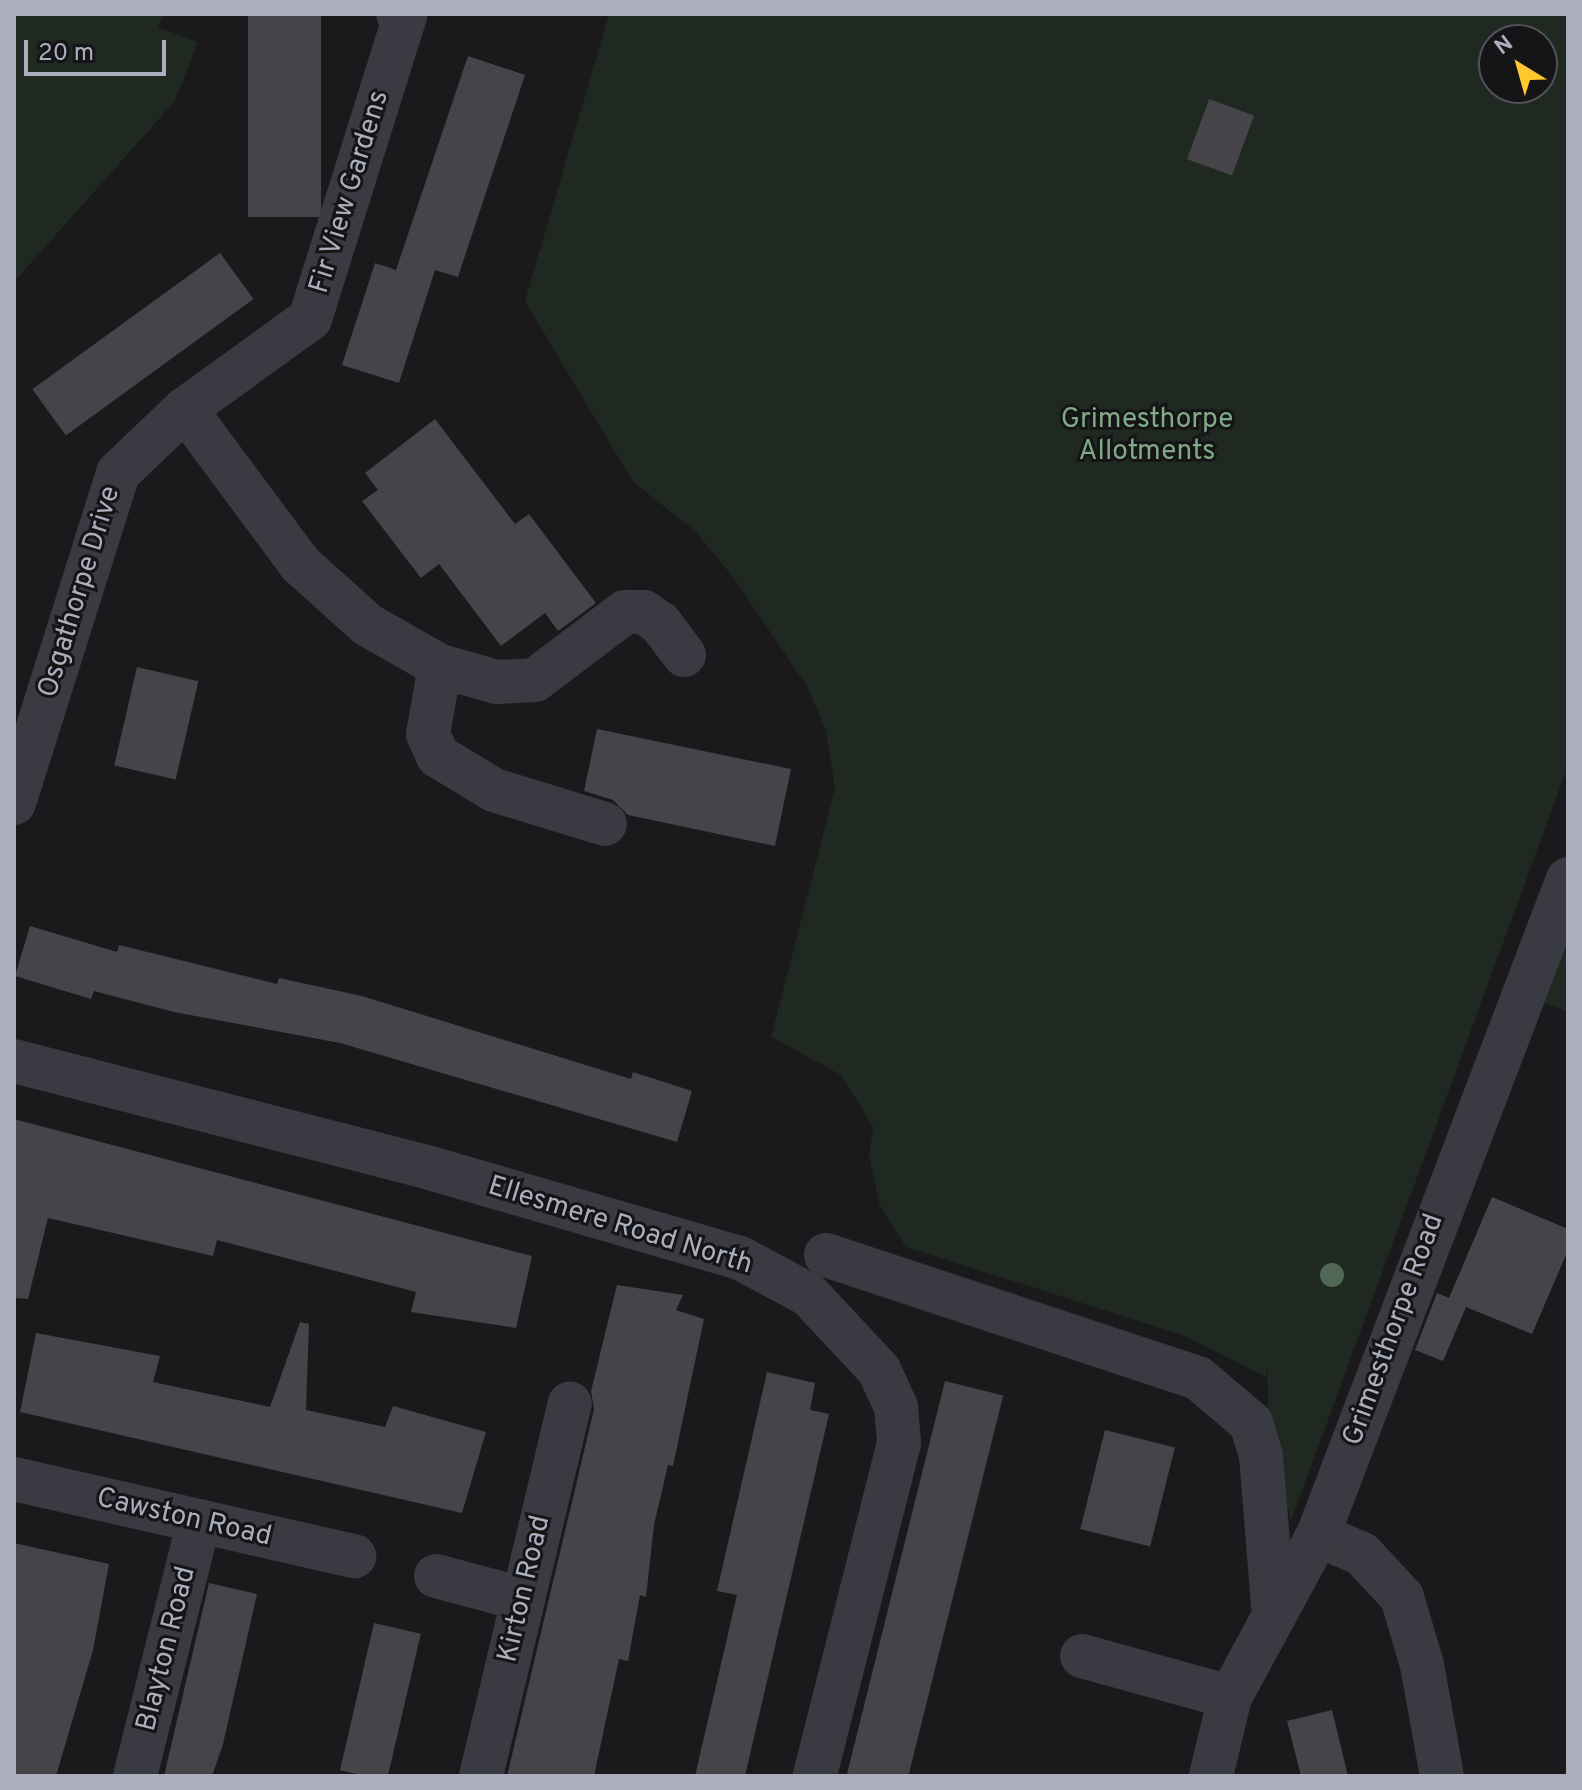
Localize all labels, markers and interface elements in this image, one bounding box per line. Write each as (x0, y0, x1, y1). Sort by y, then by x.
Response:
scale bar (28, 24, 170, 74)
north arrow (1478, 24, 1558, 104)
text: N (1490, 31, 1519, 62)
text: 20 m (38, 39, 94, 69)
street label: Fir View Gardens (303, 86, 397, 298)
park label: Grimesthorpe Allotments (1061, 403, 1233, 469)
street label: Osgathorpe Drive (32, 482, 128, 702)
street label: Ellesmere Road North (484, 1170, 756, 1282)
street label: Grimesthorpe Road (1336, 1210, 1452, 1450)
street label: Cawston Road (93, 1482, 275, 1554)
street label: Kirton Road (492, 1512, 558, 1666)
street label: Blayton Road (130, 1563, 204, 1735)

